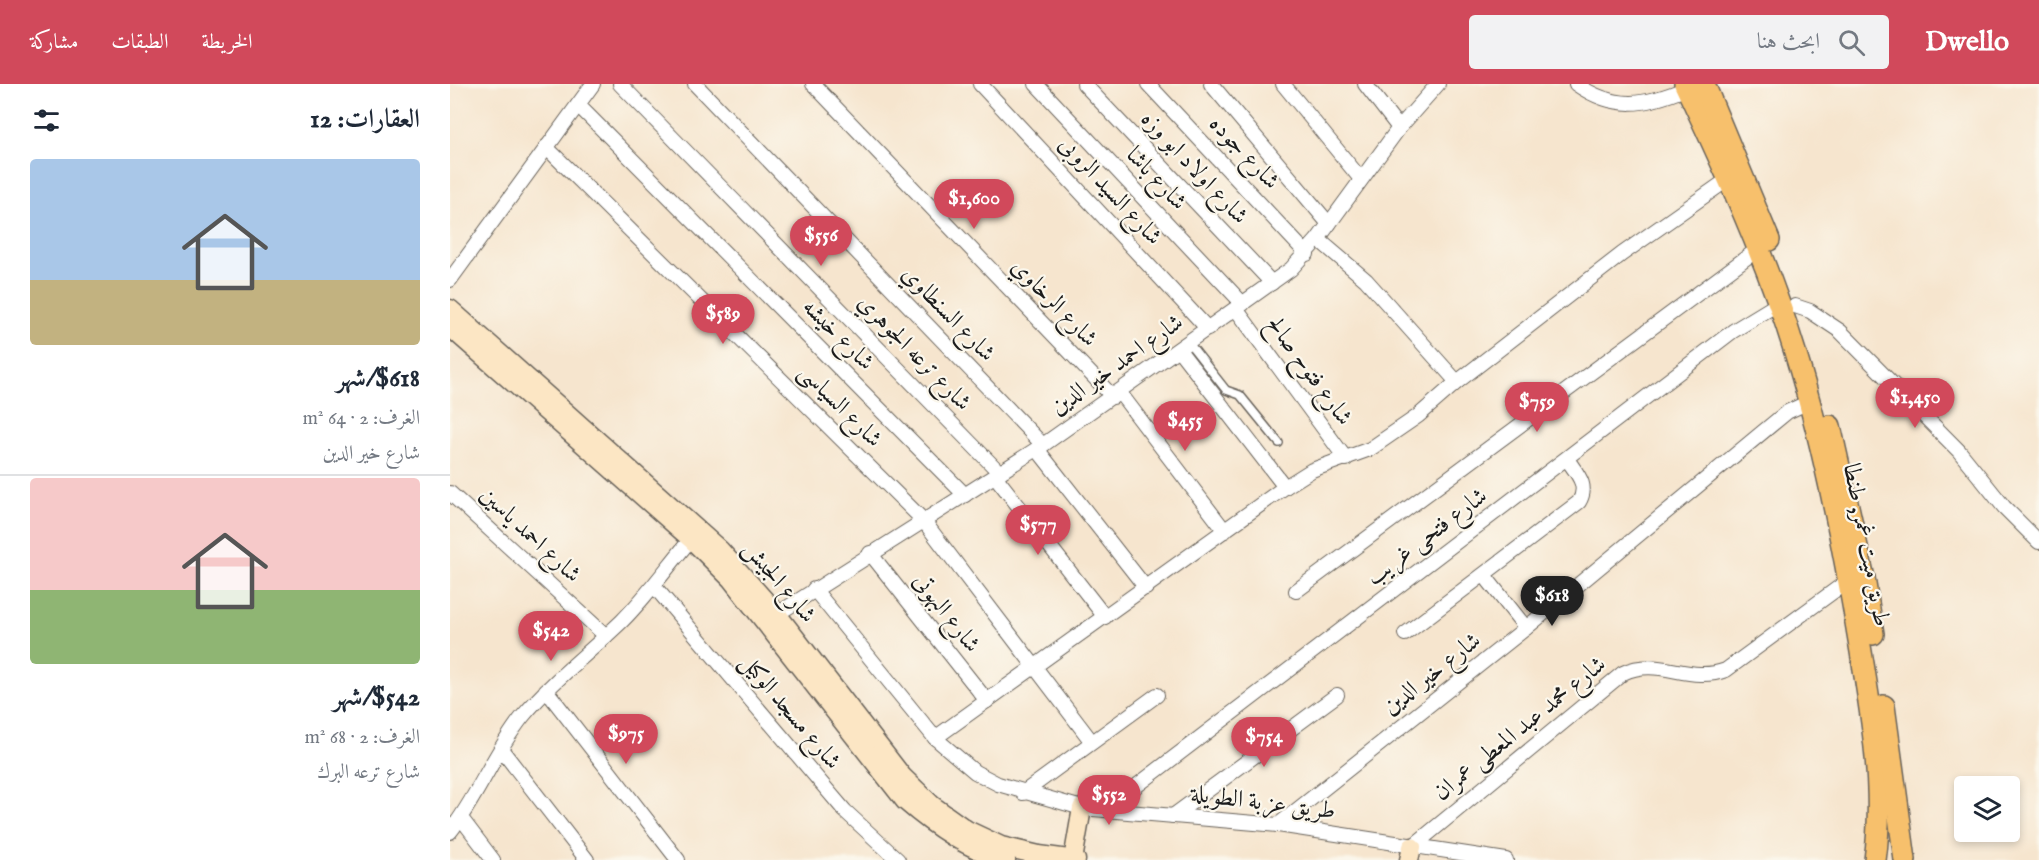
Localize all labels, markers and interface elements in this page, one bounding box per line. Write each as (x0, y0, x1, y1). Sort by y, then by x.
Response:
search box (1469, 15, 1889, 69)
text: Dwello (1925, 25, 2009, 60)
icon: search (1835, 26, 1868, 59)
text: ابحث هنا (1757, 28, 1820, 56)
text: مشاركة (30, 29, 78, 56)
text: الطبقات (111, 29, 168, 56)
text: الخريطة (201, 29, 253, 56)
text: العقارات: 12 (310, 103, 420, 136)
icon: filters (30, 104, 63, 137)
street label: شارع اولاد ابو وزه (1131, 105, 1255, 233)
street label: شارع جوده (1200, 109, 1286, 199)
street label: شارع السيد الروبى (1049, 130, 1169, 254)
street label: شارع باشا (1117, 141, 1193, 219)
pin: $1,600 (925, 179, 1023, 230)
text: $1,600 (948, 186, 1000, 211)
icon: home (171, 198, 279, 306)
pin: $556 (785, 216, 857, 267)
text: $556 (804, 223, 838, 248)
street label: شارع الرخاوي (1002, 252, 1104, 356)
street label: شارع السنطاوي (892, 259, 1002, 371)
street label: شارع ترعه الجوهري (848, 288, 978, 420)
street label: شارع خيشه (793, 292, 881, 380)
pin: $589 (687, 294, 759, 345)
text: $589 (706, 301, 740, 326)
street label: شارع احمد خير الدين (1044, 307, 1192, 425)
street label: شارع فتوح صالح (1256, 310, 1359, 434)
street label: شارع السياسى (789, 357, 889, 457)
text: $618/شهر (336, 362, 420, 395)
pin: $1,450 (1866, 378, 1964, 429)
pin: $759 (1501, 382, 1573, 433)
text: $1,450 (1889, 385, 1941, 410)
text: $759 (1519, 389, 1555, 414)
pin: $455 (1149, 401, 1221, 452)
text: الغرف: 2 · 64 m² (302, 406, 420, 431)
text: $455 (1167, 408, 1203, 433)
text: شارع خير الدين (322, 441, 420, 466)
street label: طريق ميت غمر, طنطا (1835, 461, 1897, 629)
street label: شارع احمد ياسين (471, 480, 587, 592)
street label: شارع فتحى غريب (1360, 481, 1496, 595)
pin: $577 (1002, 505, 1074, 556)
text: $577 (1019, 512, 1057, 537)
icon: home (171, 517, 279, 625)
street label: شارع الجيش (733, 534, 823, 632)
street label: شارع البهوتى (903, 567, 987, 661)
pin: $618 (1516, 576, 1588, 627)
text: $618 (1535, 583, 1569, 608)
pin: $542 (515, 611, 587, 662)
text: $542 (532, 618, 570, 643)
street label: شارع خير الدين (1376, 626, 1490, 725)
street label: شارع مسجد الوكيل (730, 647, 848, 778)
street label: شارع محمد عبد المعطى عمران (1427, 650, 1615, 811)
text: $542/شهر (333, 681, 420, 714)
pin: $975 (590, 714, 662, 765)
pin: $754 (1228, 717, 1300, 768)
text: $975 (608, 721, 644, 746)
text: $754 (1245, 724, 1283, 749)
text: الغرف: 2 · 68 m² (304, 725, 420, 750)
text: شارع ترعه البرك (317, 760, 420, 785)
pin: $552 (1073, 775, 1145, 826)
map controls (1954, 776, 2020, 842)
button: layers (1954, 776, 2020, 842)
street label: طريق عزبة الطويلة (1188, 779, 1337, 827)
text: $552 (1092, 782, 1126, 807)

